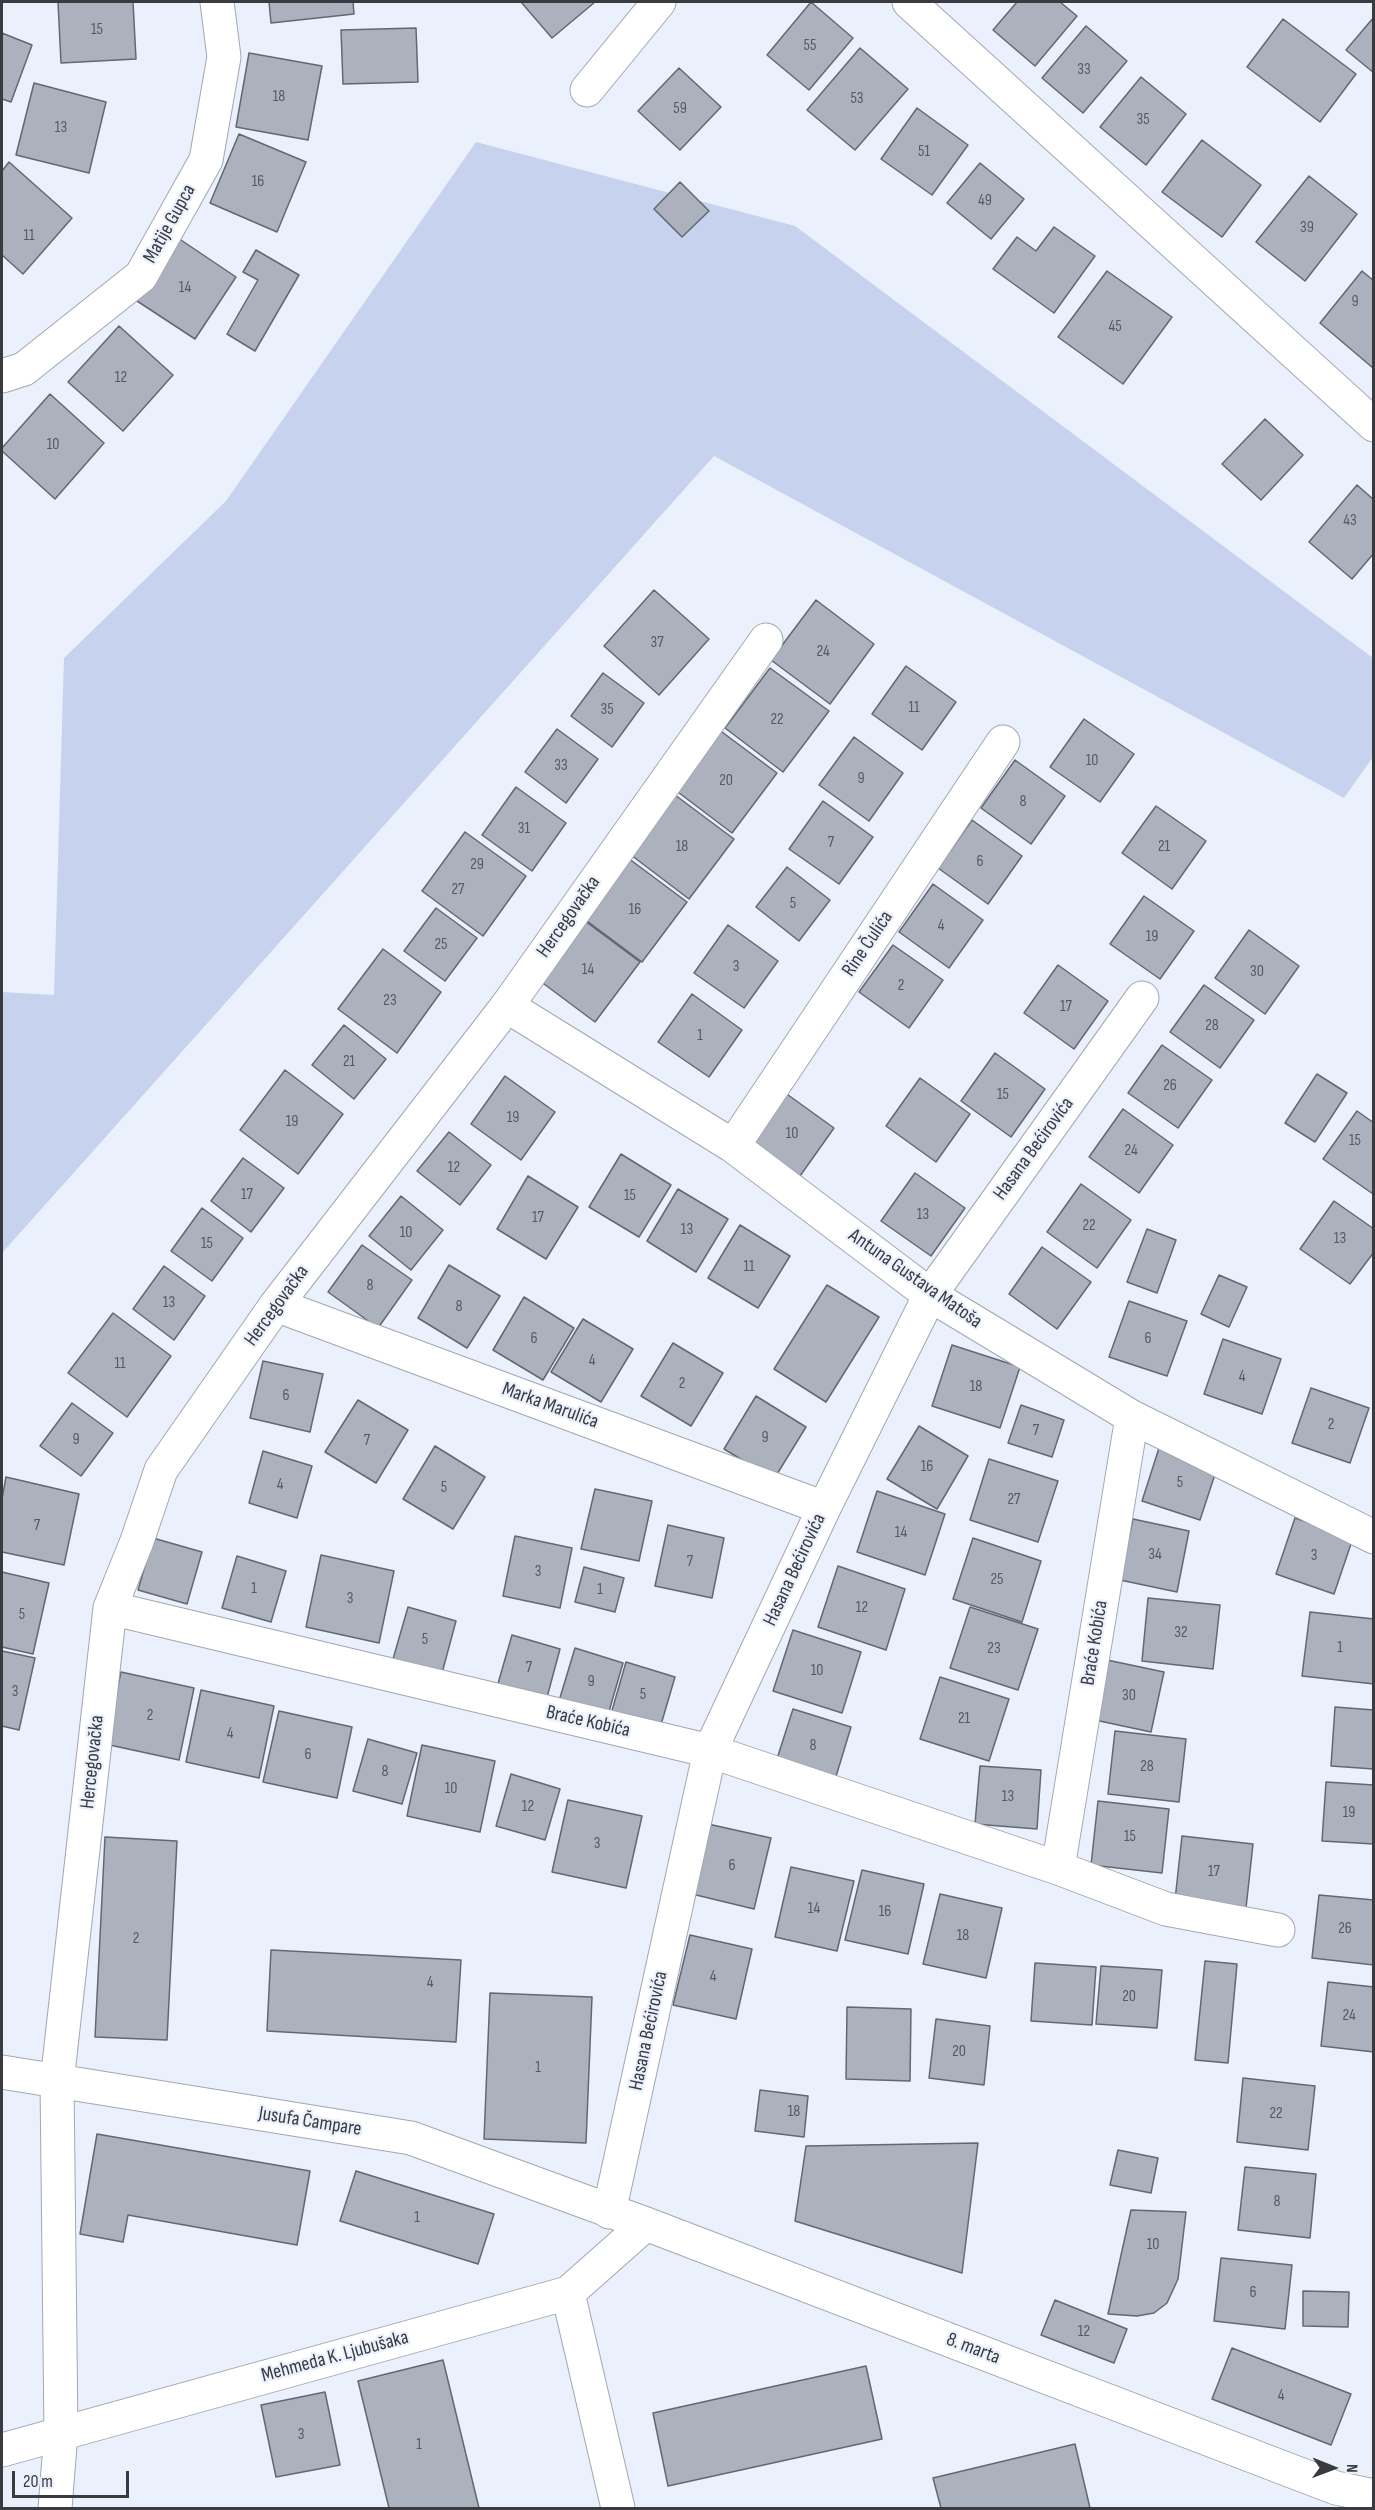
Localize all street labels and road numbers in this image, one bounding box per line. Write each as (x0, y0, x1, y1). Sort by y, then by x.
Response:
street label: Matije Gupca (139, 180, 201, 268)
street label: Hercegovačka (532, 872, 606, 962)
street label: Rine Čulića (837, 907, 899, 981)
street label: Hasana Bećirovića (989, 1093, 1079, 1205)
street label: Antuna Gustava Matoša (844, 1224, 986, 1334)
street label: Hercegovačka (240, 1261, 314, 1351)
street label: Marka Marulića (499, 1377, 601, 1435)
street label: Hasana Bećirovića (759, 1510, 831, 1630)
street label: Braće Kobića (1076, 1599, 1114, 1687)
street label: Braće Kobića (544, 1701, 632, 1743)
street label: Hercegovačka (76, 1714, 110, 1810)
street label: Hasana Bećirovića (625, 1969, 673, 2093)
street label: Jusufa Čampare (257, 2102, 363, 2142)
street label: Mehmeda K. Ljubušaka (259, 2326, 411, 2388)
street label: 8. marta (943, 2328, 1003, 2370)

